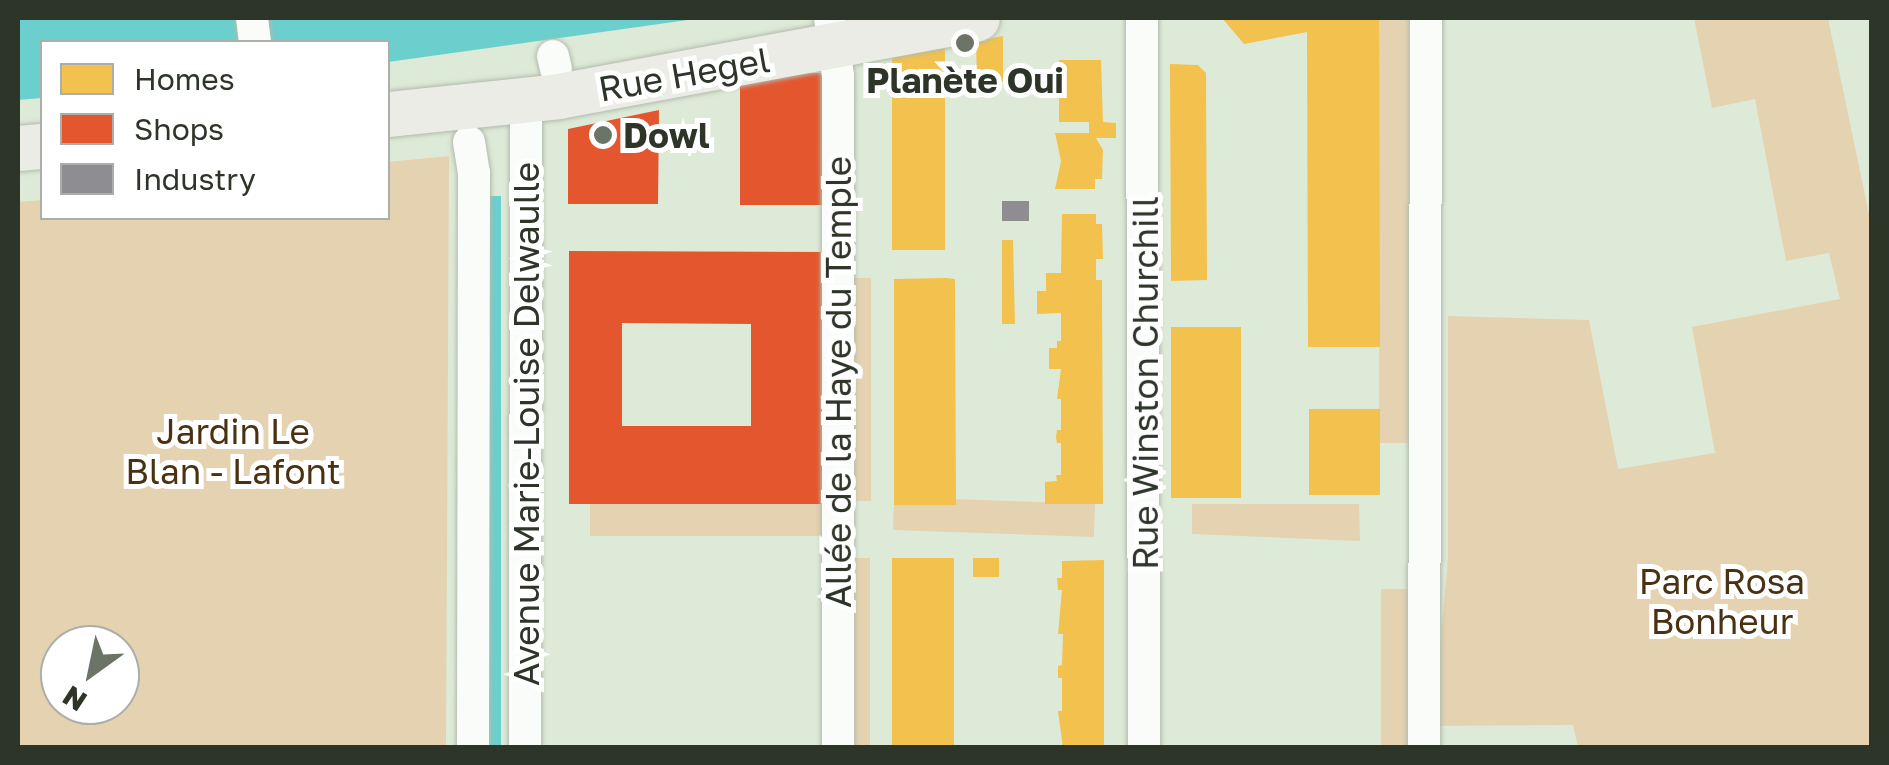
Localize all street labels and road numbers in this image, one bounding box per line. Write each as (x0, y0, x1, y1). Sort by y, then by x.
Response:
street label: Rue Hegel (595, 38, 773, 110)
street label: Allée de la Haye du Temple (817, 156, 859, 608)
street label: Avenue Marie-Louise Delwaulle (505, 162, 547, 686)
street label: Rue Winston Churchill (1124, 196, 1166, 570)

